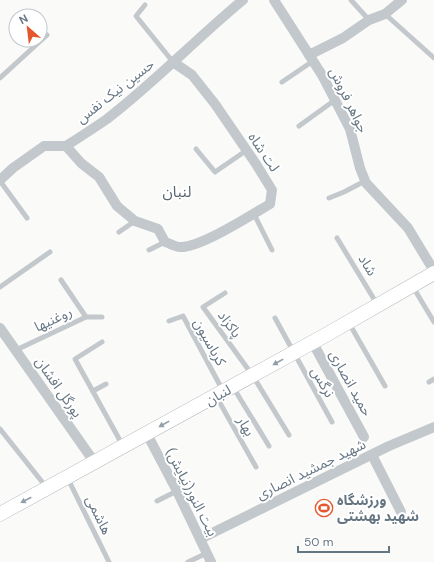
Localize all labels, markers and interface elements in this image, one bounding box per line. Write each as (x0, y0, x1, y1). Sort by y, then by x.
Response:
north arrow (8, 8, 48, 48)
text: N (16, 11, 30, 27)
street label: حسین نیک نفس (72, 55, 158, 127)
street label: جواهر فروش (325, 64, 373, 136)
street label: لت شاه (244, 129, 284, 175)
district label: لنبان (163, 182, 192, 202)
street label: شاد (355, 251, 381, 279)
street label: روغنیها (31, 302, 75, 336)
street label: پاکزاد (213, 307, 246, 342)
street label: کرباسیون (190, 315, 230, 369)
street label: حمید انصاری (325, 347, 377, 419)
street label: پورگل افشان (31, 353, 87, 422)
one-way arrow (272, 358, 284, 365)
street label: نرگس (307, 364, 339, 401)
street label: لنبان (202, 381, 234, 409)
street label: بهار (233, 412, 259, 439)
one-way arrow (159, 421, 170, 428)
street label: شهید جمشید انصاری (253, 435, 369, 503)
street label: بیت النور(نیایش) (162, 445, 222, 540)
place label: ورزشگاه شهید بهشتی (337, 491, 419, 525)
street label: هاشمی (82, 492, 116, 538)
one-way arrow (20, 497, 32, 503)
sports icon: ورزشگاه شهید بهشتی (314, 498, 334, 518)
scale bar (298, 528, 389, 554)
text: 50 m (304, 534, 333, 550)

